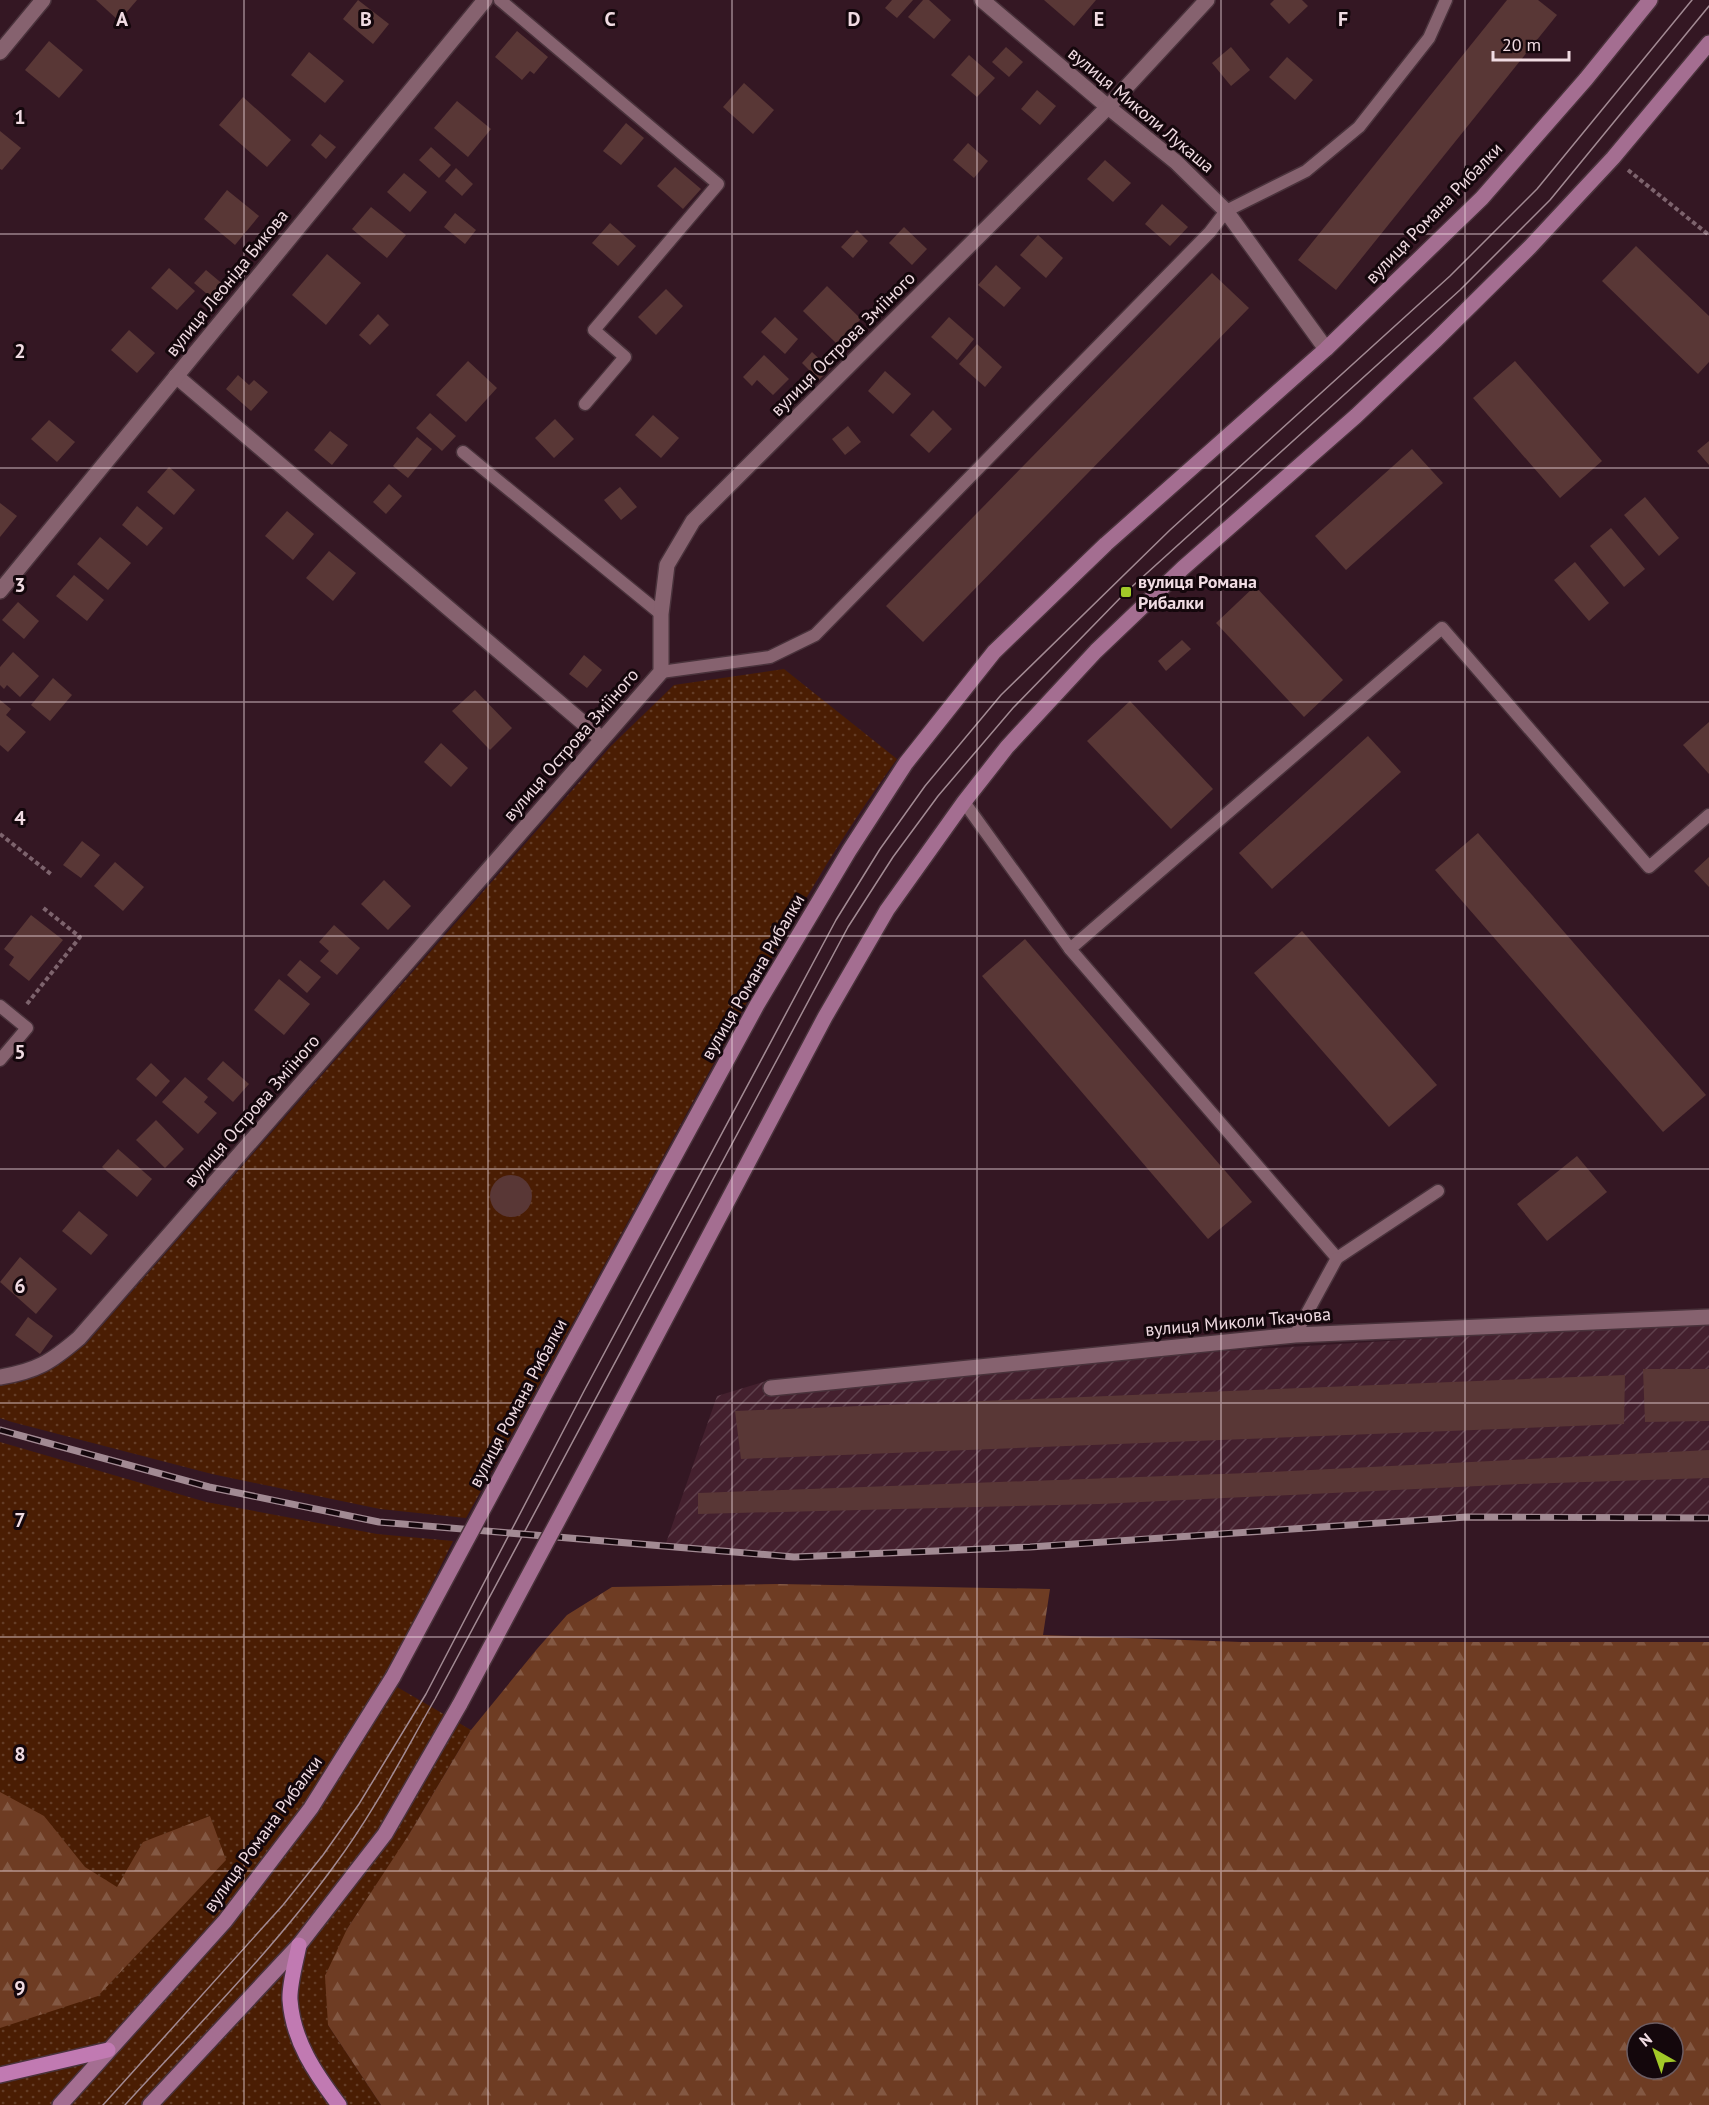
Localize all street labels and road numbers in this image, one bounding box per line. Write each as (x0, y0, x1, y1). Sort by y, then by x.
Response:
street label: вулиця Миколи Лукаша (1063, 42, 1219, 178)
street label: вулиця Романа Рибалки (1360, 137, 1507, 288)
street label: вулиця Леоніда Бикова (160, 205, 293, 361)
street label: вулиця Острова Зміїного (766, 267, 920, 421)
street label: вулиця Острова Зміїного (498, 663, 643, 826)
street label: вулиця Романа Рибалки (696, 890, 809, 1064)
street label: вулиця Острова Зміїного (179, 1029, 324, 1192)
street label: вулиця Миколи Ткачова (1144, 1302, 1332, 1341)
street label: вулиця Романа Рибалки (463, 1315, 572, 1491)
street label: вулиця Романа Рибалки (198, 1751, 327, 1916)

